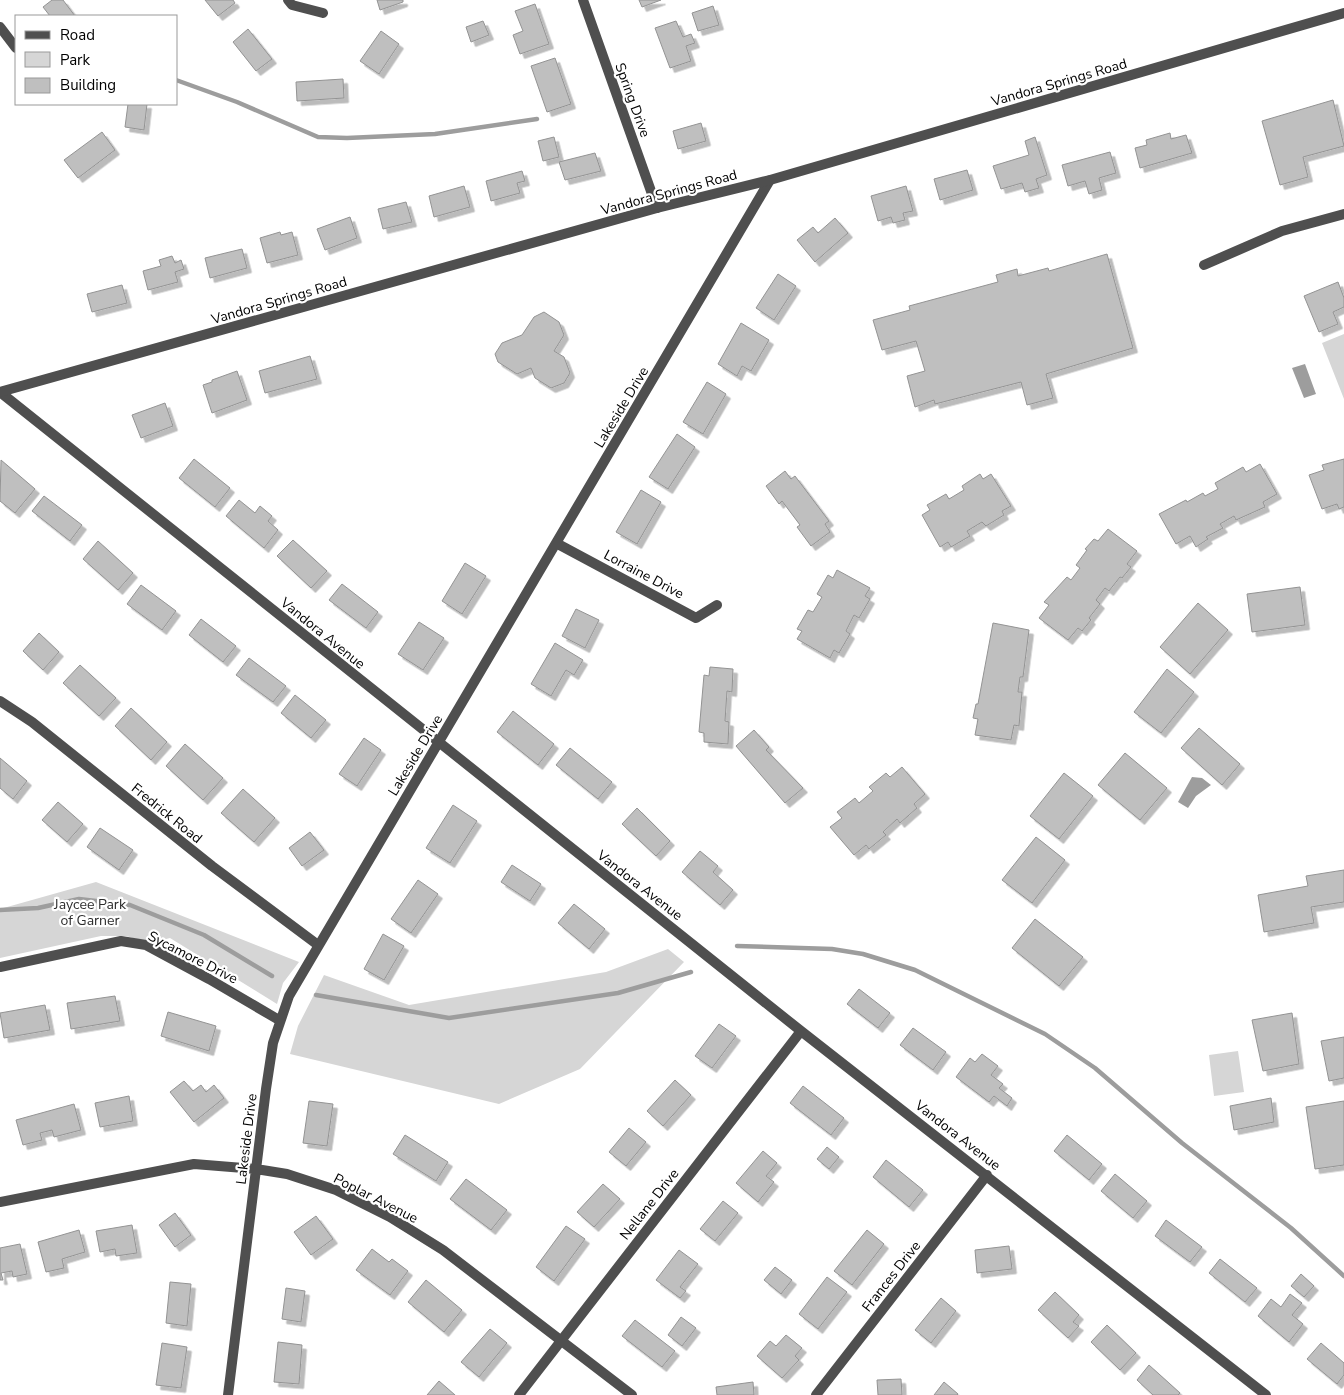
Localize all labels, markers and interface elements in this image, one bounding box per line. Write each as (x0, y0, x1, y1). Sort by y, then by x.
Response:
legend (15, 15, 178, 105)
text: Road (60, 25, 95, 45)
text: Park (60, 50, 90, 70)
street label: Vandora Springs Road (988, 54, 1129, 111)
street label: Spring Drive (610, 60, 655, 140)
text: Building (60, 75, 116, 95)
street label: Vandora Springs Road (598, 165, 739, 220)
street label: Vandora Springs Road (208, 272, 349, 329)
street label: Lakeside Drive (590, 363, 653, 451)
street label: Lorraine Drive (600, 545, 687, 604)
street label: Vandora Avenue (276, 593, 369, 673)
street label: Lakeside Drive (384, 711, 447, 799)
street label: Fredrick Road (127, 779, 206, 848)
street label: Vandora Avenue (592, 845, 686, 925)
park label: Jaycee Park of Garner (53, 895, 127, 930)
street label: Sycamore Drive (145, 927, 241, 988)
street label: Lakeside Drive (231, 1092, 262, 1186)
street label: Vandora Avenue (910, 1095, 1004, 1175)
street label: Nellane Drive (616, 1165, 683, 1244)
street label: Poplar Avenue (330, 1169, 421, 1228)
street label: Frances Drive (858, 1237, 925, 1316)

